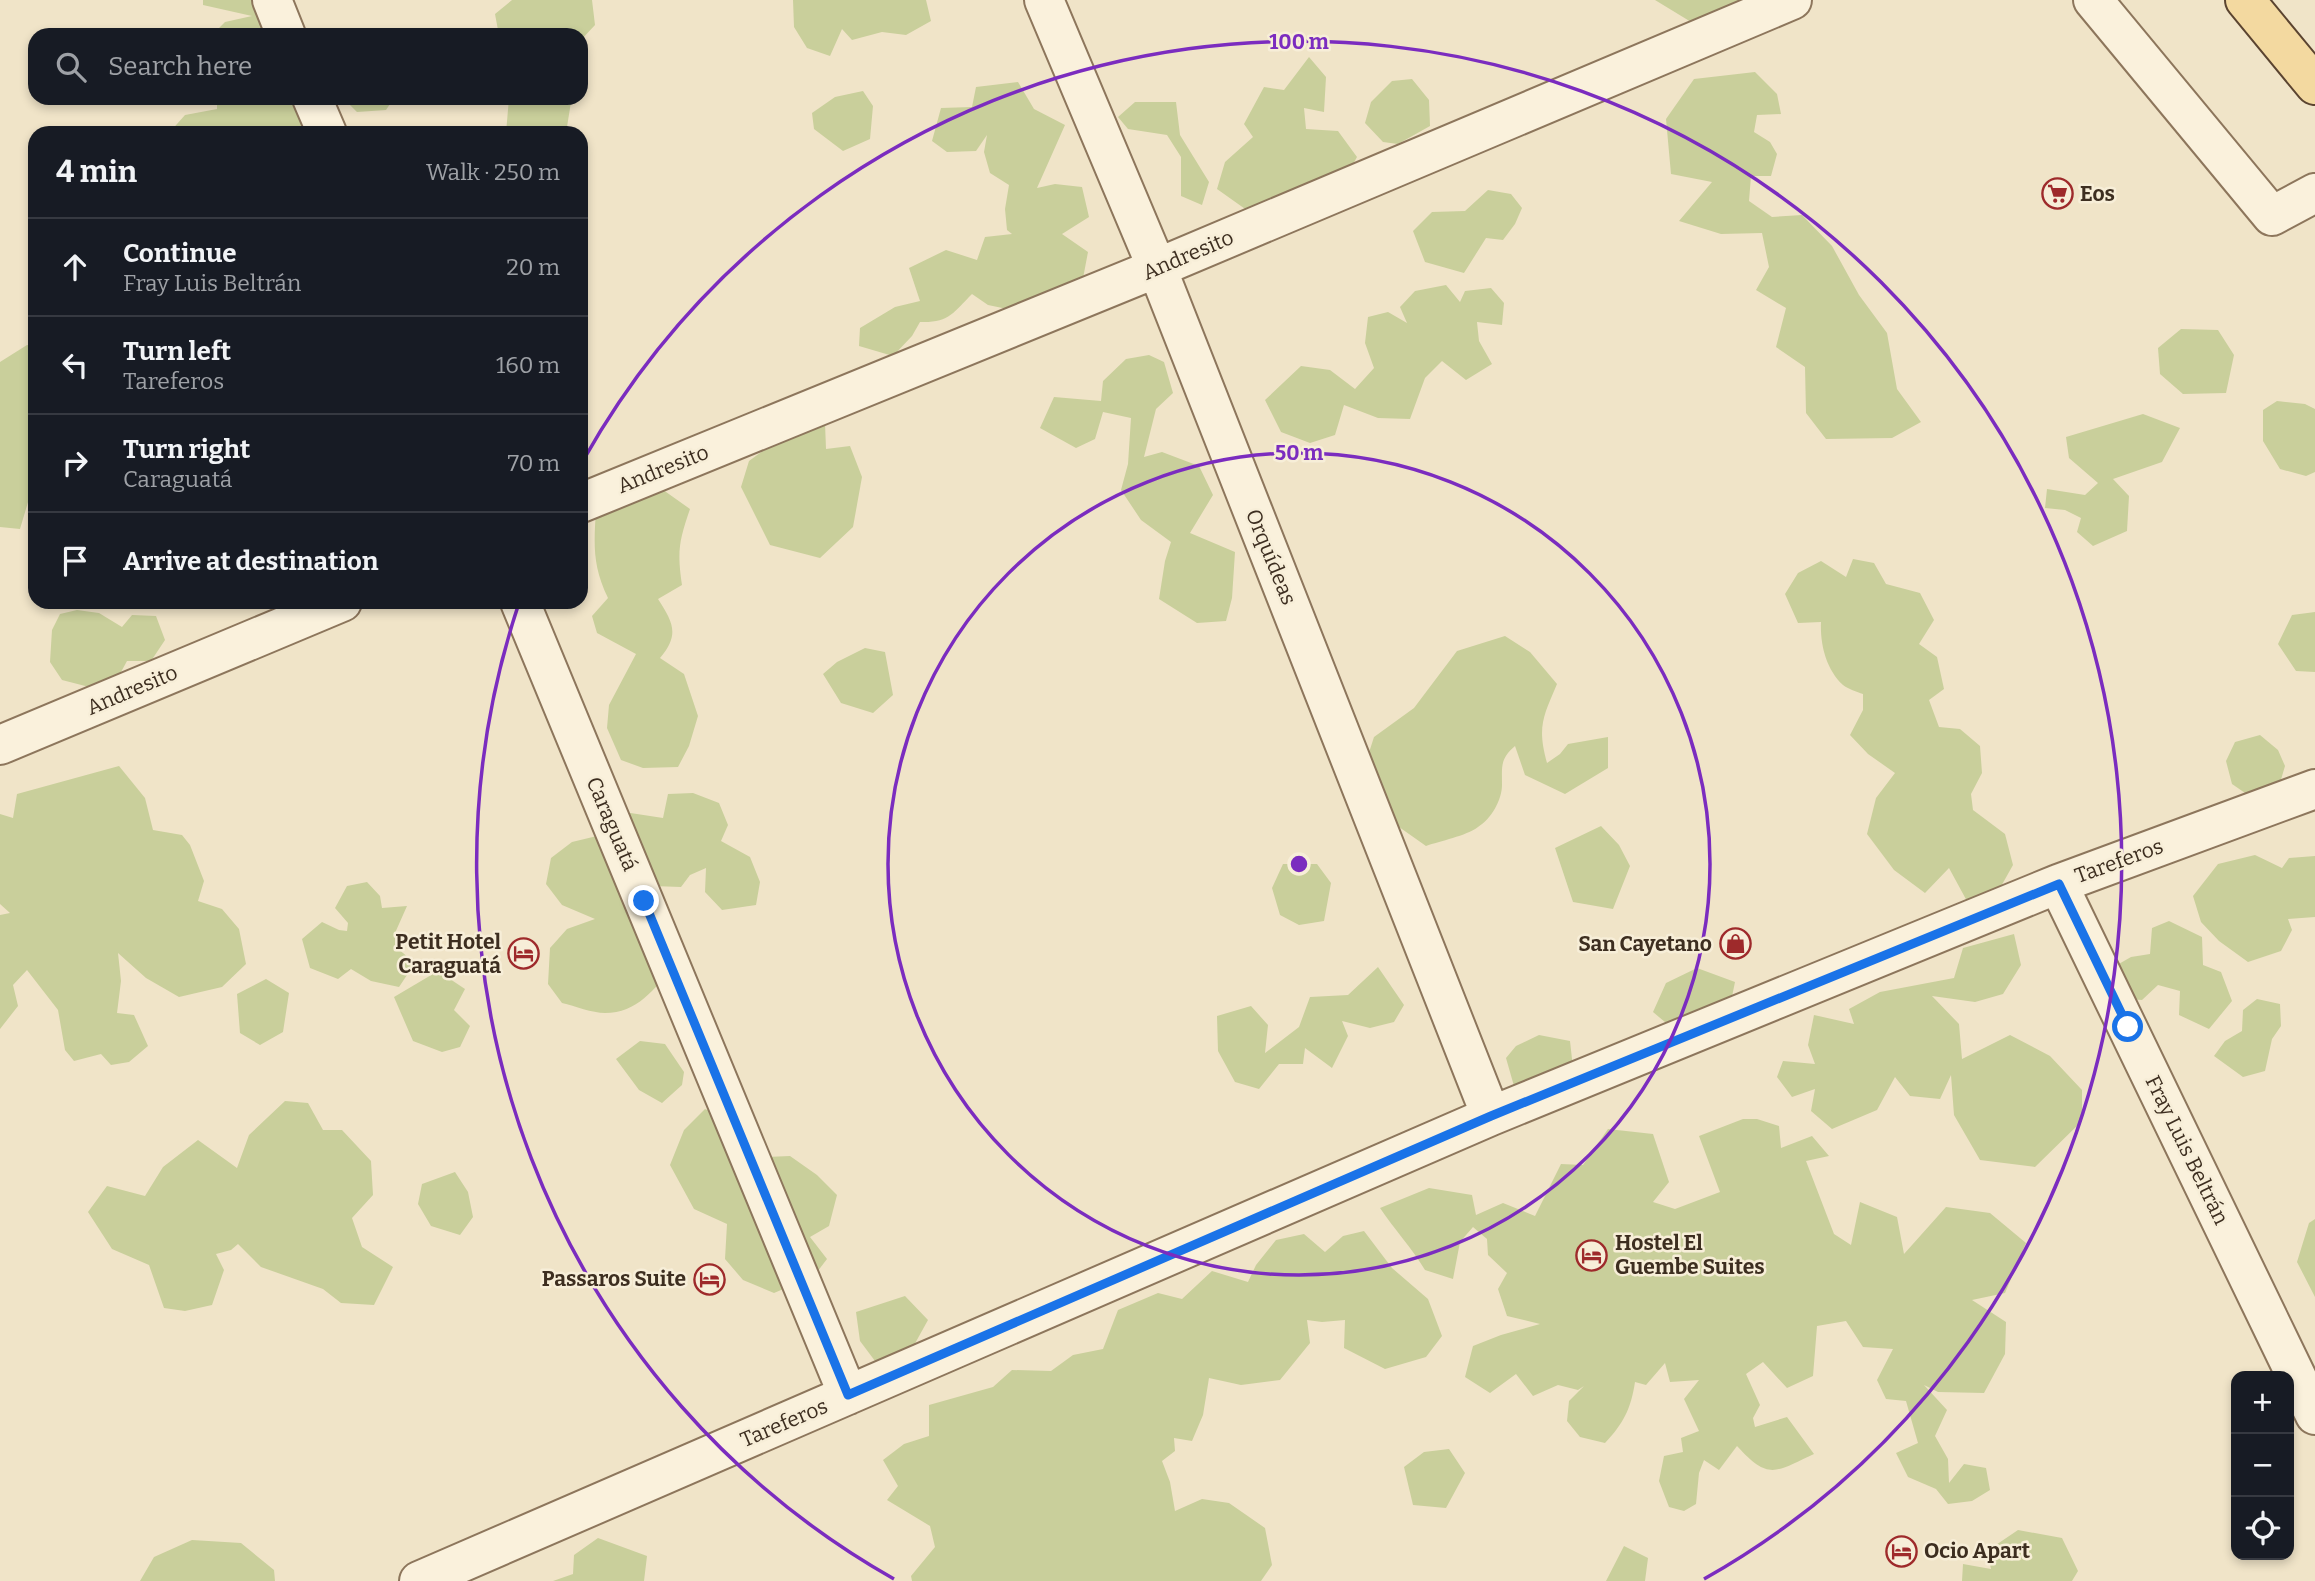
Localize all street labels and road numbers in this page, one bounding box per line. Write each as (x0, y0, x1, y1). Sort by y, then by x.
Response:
street label: Andresito (1139, 224, 1237, 286)
street label: Andresito (614, 439, 712, 499)
street label: Orquídeas (1240, 505, 1302, 609)
street label: Andresito (83, 659, 181, 721)
street label: Caraguatá (581, 773, 644, 875)
street label: Tareferos (2071, 833, 2167, 889)
street label: Fray Luis Beltrán (2140, 1071, 2234, 1229)
street label: Tareferos (736, 1393, 832, 1453)

